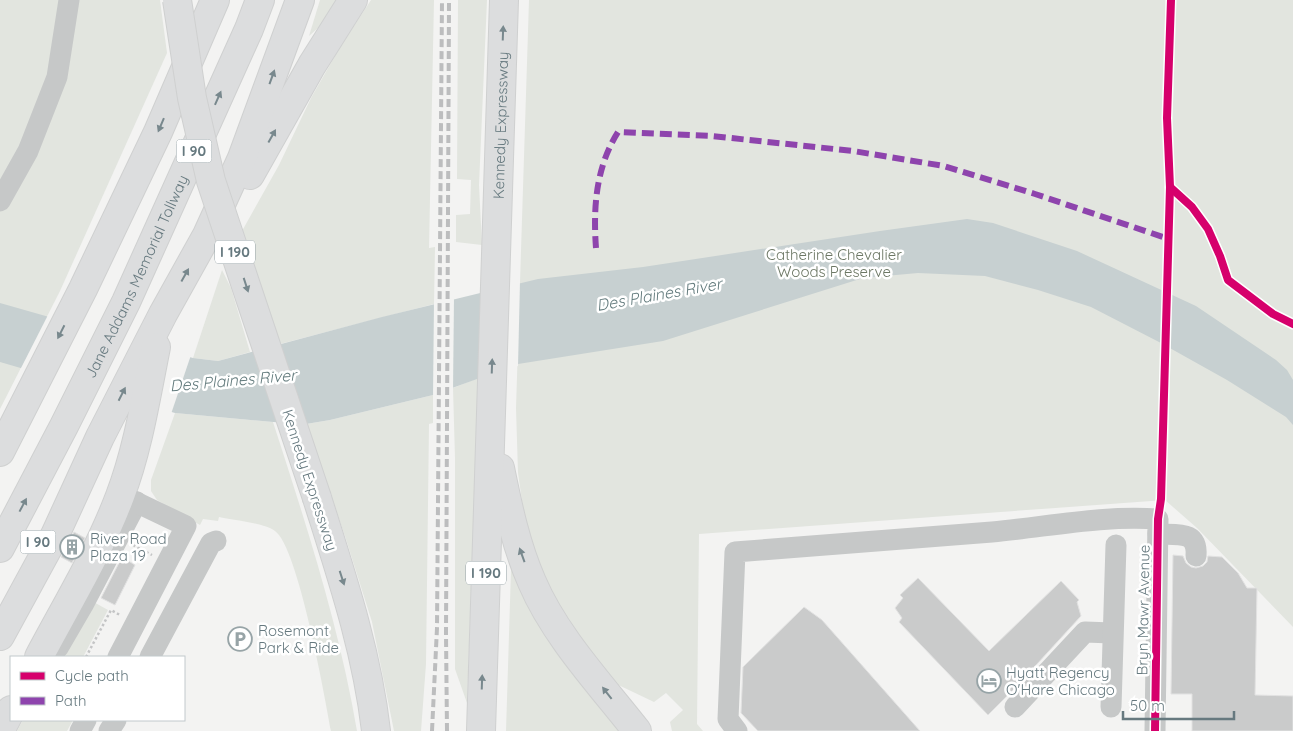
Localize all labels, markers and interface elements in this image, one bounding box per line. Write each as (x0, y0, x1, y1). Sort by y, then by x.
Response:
one-way arrow (500, 25, 508, 41)
street label: Kennedy Expressway (488, 51, 512, 199)
one-way arrow (268, 69, 276, 84)
one-way arrow (214, 91, 222, 105)
one-way arrow (157, 118, 165, 132)
one-way arrow (268, 129, 276, 144)
road number: I 90 (176, 140, 212, 162)
street label: Jane Addams Memorial Tollway (80, 172, 192, 381)
road number: I 190 (215, 240, 255, 264)
park label: Catherine Chevalier Woods Preserve (766, 245, 902, 281)
one-way arrow (181, 267, 189, 282)
water label: Des Plaines River (595, 273, 725, 315)
one-way arrow (243, 277, 250, 292)
one-way arrow (57, 325, 65, 339)
one-way arrow (488, 357, 496, 373)
water label: Des Plaines River (169, 364, 299, 395)
one-way arrow (118, 387, 126, 401)
street label: Kennedy Expressway (278, 407, 342, 553)
one-way arrow (19, 497, 27, 512)
place label: River Road Plaza 19 (90, 529, 167, 565)
road number: I 90 (20, 530, 56, 554)
building icon: River Road Plaza 19 (59, 534, 85, 560)
street label: Bryn Mawr Avenue (1132, 545, 1154, 675)
one-way arrow (518, 548, 525, 563)
road number: I 190 (466, 562, 506, 584)
one-way arrow (338, 571, 346, 586)
place label: Rosemont Park & Ride (258, 621, 339, 657)
parking icon: Rosemont Park & Ride (227, 626, 253, 652)
legend (10, 656, 185, 721)
place label: Hyatt Regency O'Hare Chicago (1006, 663, 1115, 699)
text: Cycle path (55, 666, 129, 685)
hotel icon: Hyatt Regency O'Hare Chicago (976, 668, 1002, 694)
one-way arrow (479, 674, 487, 690)
one-way arrow (601, 687, 612, 700)
scale bar (1123, 688, 1234, 720)
text: Path (55, 691, 87, 710)
text: 50 m (1130, 696, 1165, 715)

